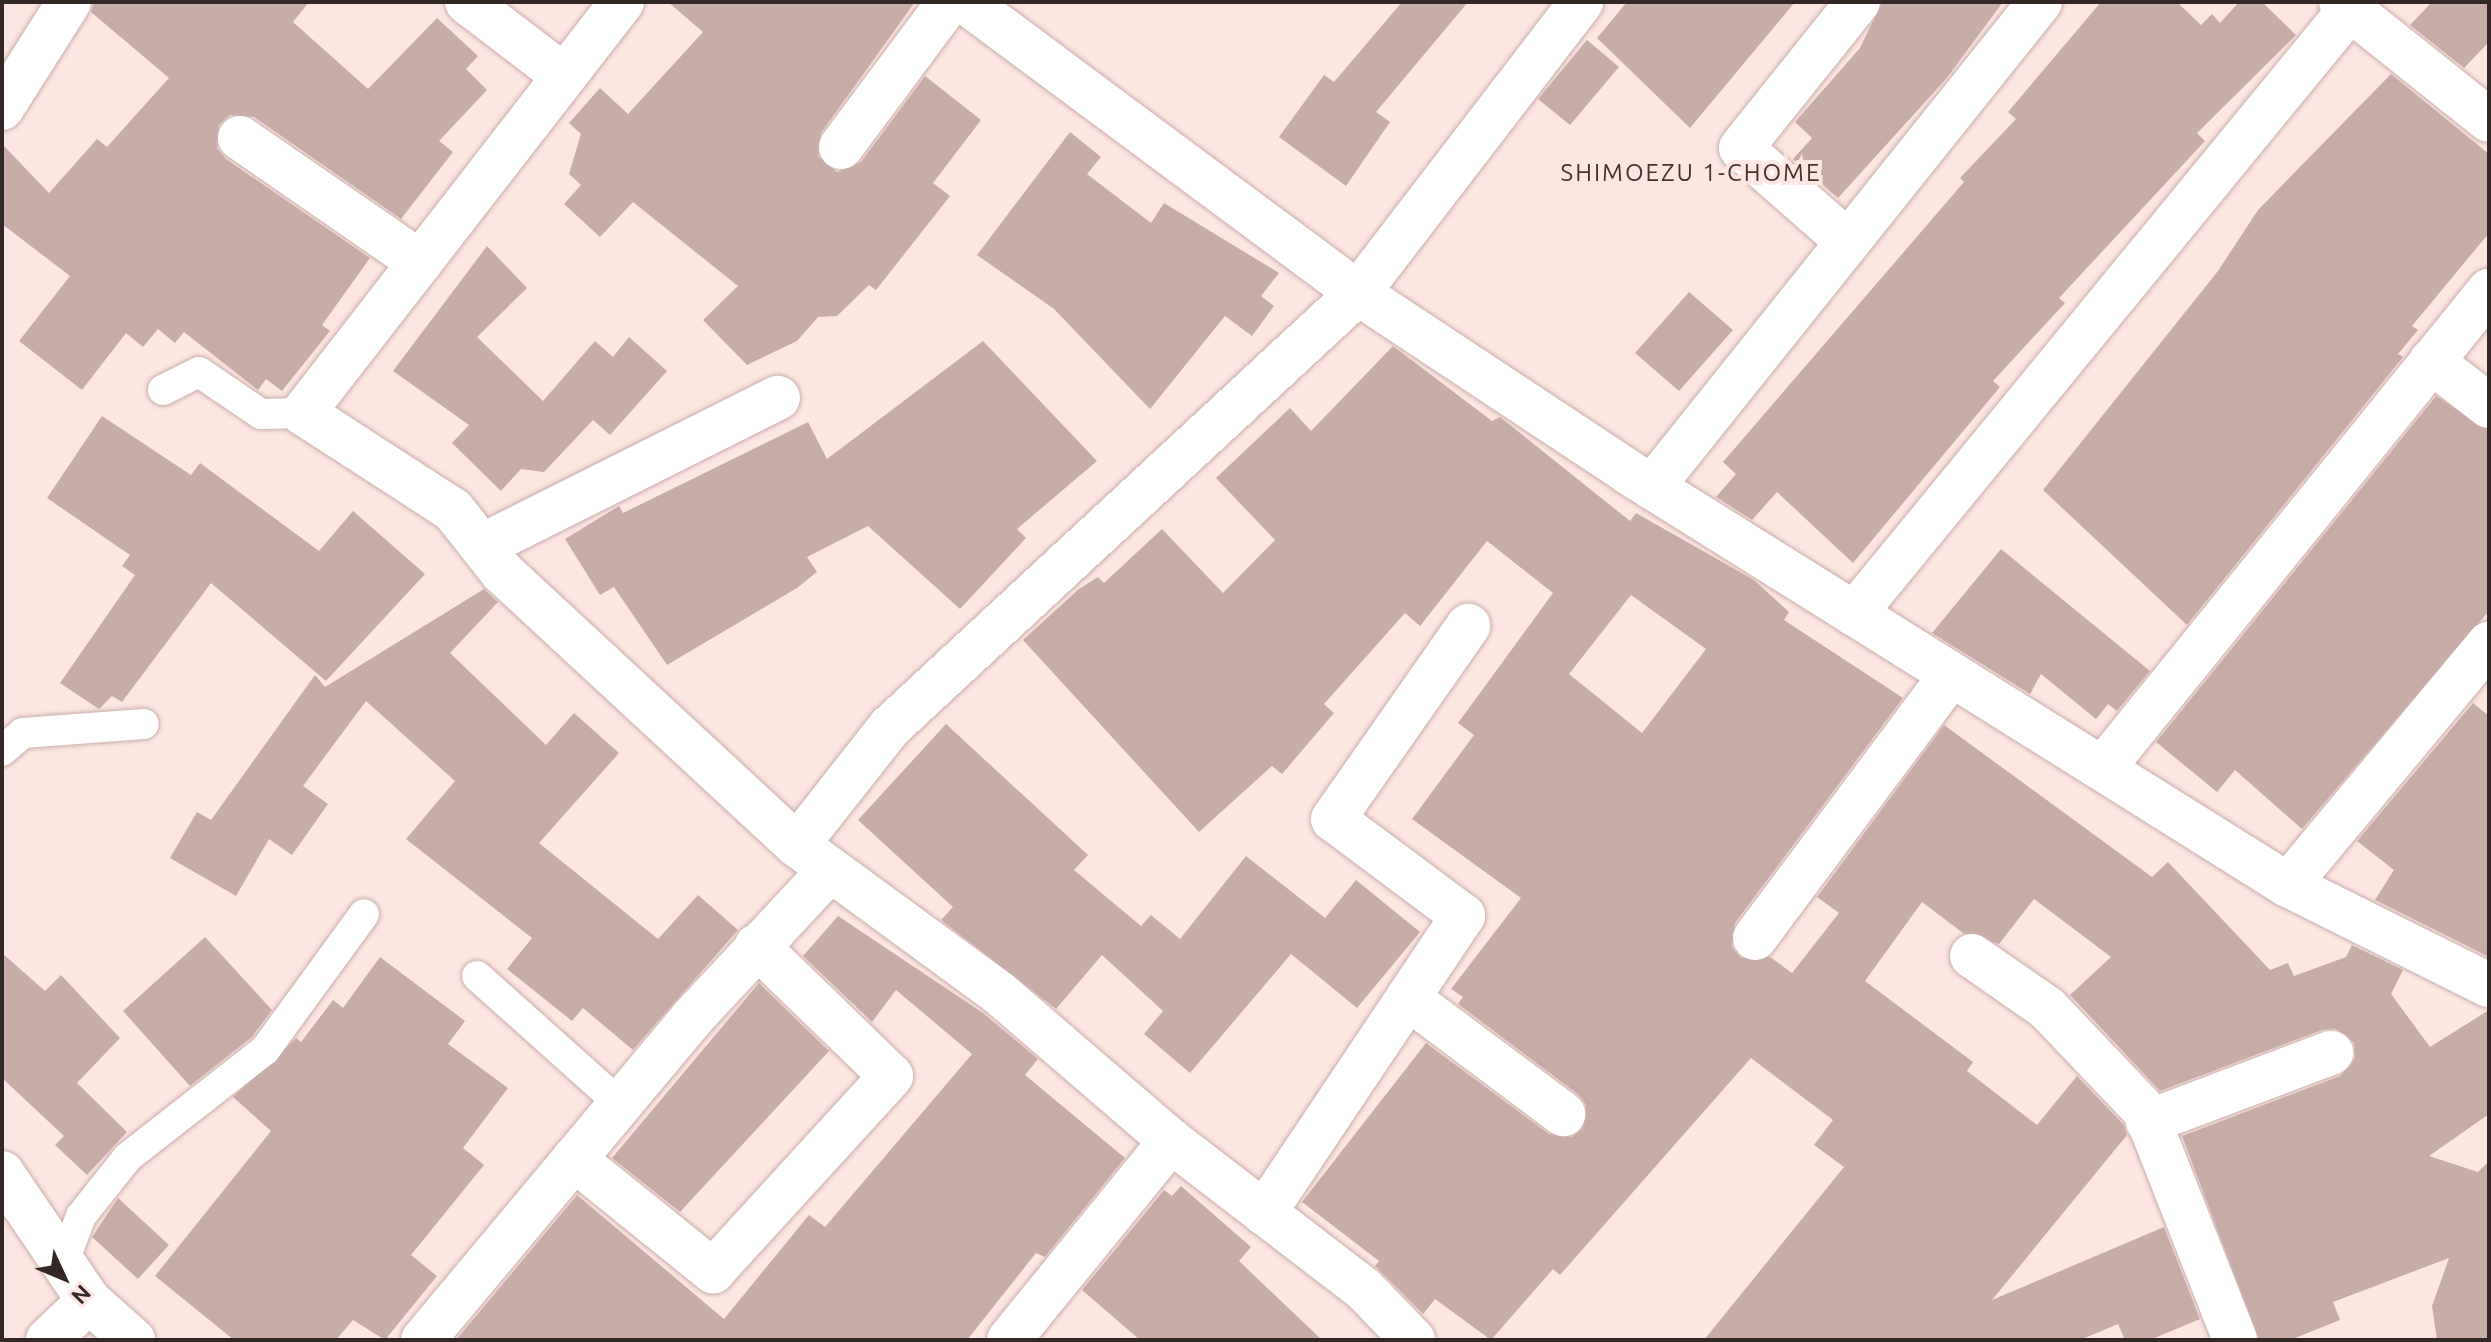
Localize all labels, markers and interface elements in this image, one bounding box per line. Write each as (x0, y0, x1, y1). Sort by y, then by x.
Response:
district label: SHIMOEZU 1-CHOME (1561, 159, 1821, 187)
north arrow (24, 1238, 104, 1318)
text: N (67, 1280, 96, 1310)

